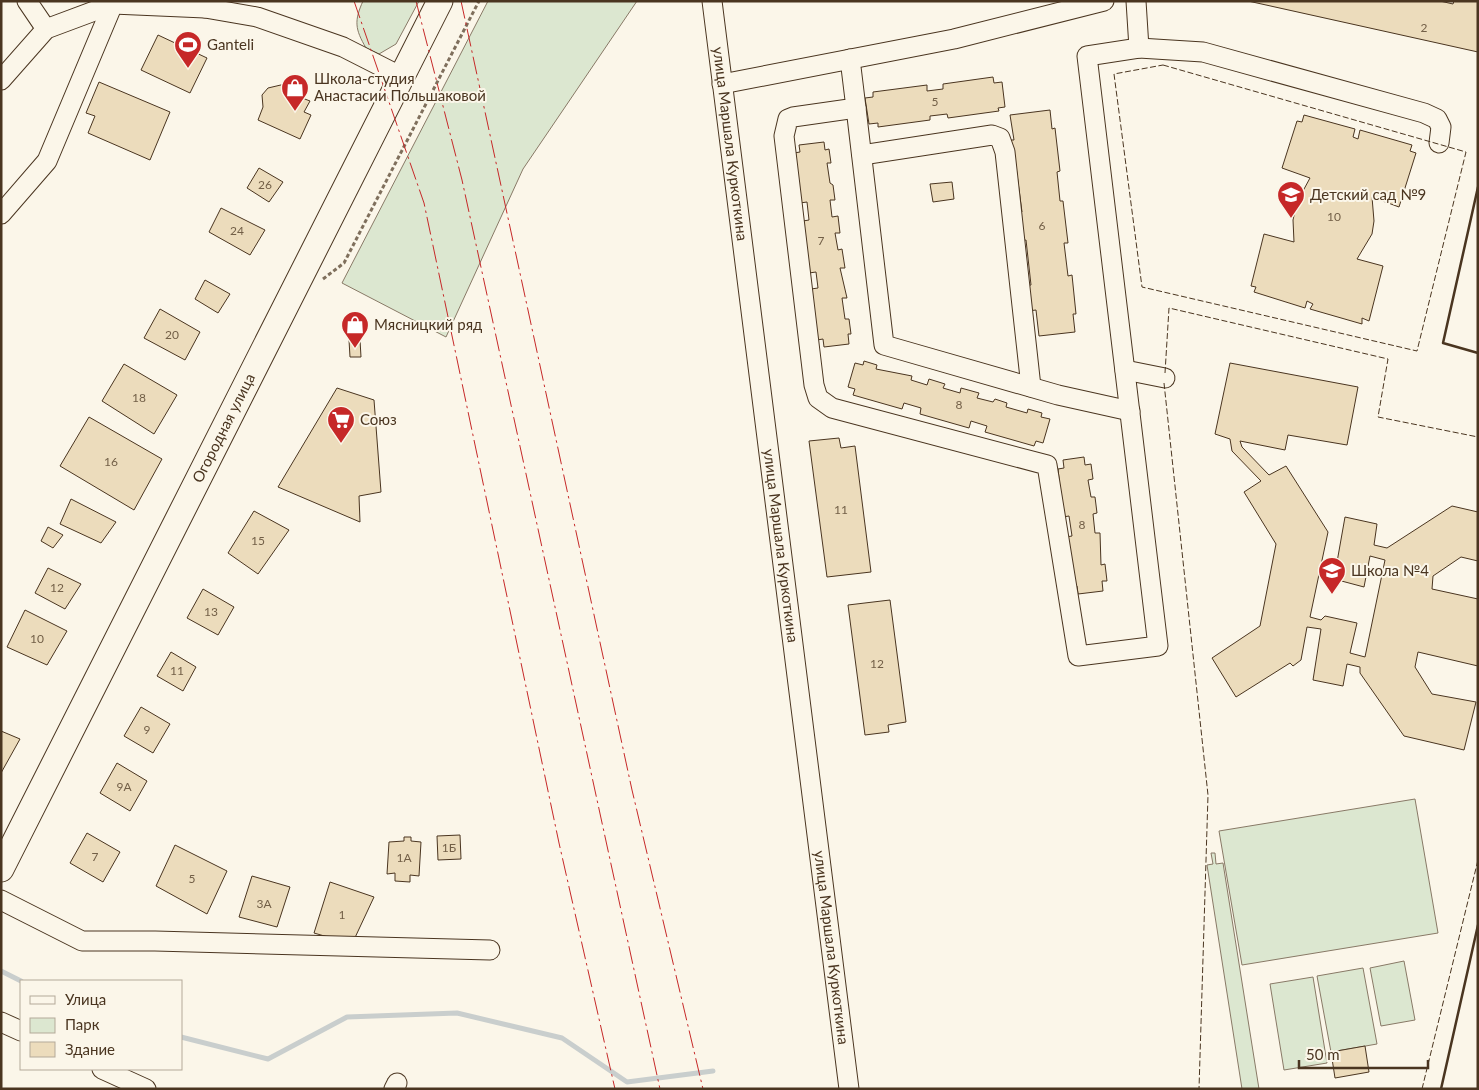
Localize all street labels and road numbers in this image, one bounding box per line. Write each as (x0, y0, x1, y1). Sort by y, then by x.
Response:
street label: улица Маршала Куркоткина (710, 46, 752, 242)
street label: Огородная улица (188, 370, 258, 485)
street label: улица Маршала Куркоткина (760, 448, 803, 644)
street label: улица Маршала Куркоткина (811, 849, 853, 1045)

